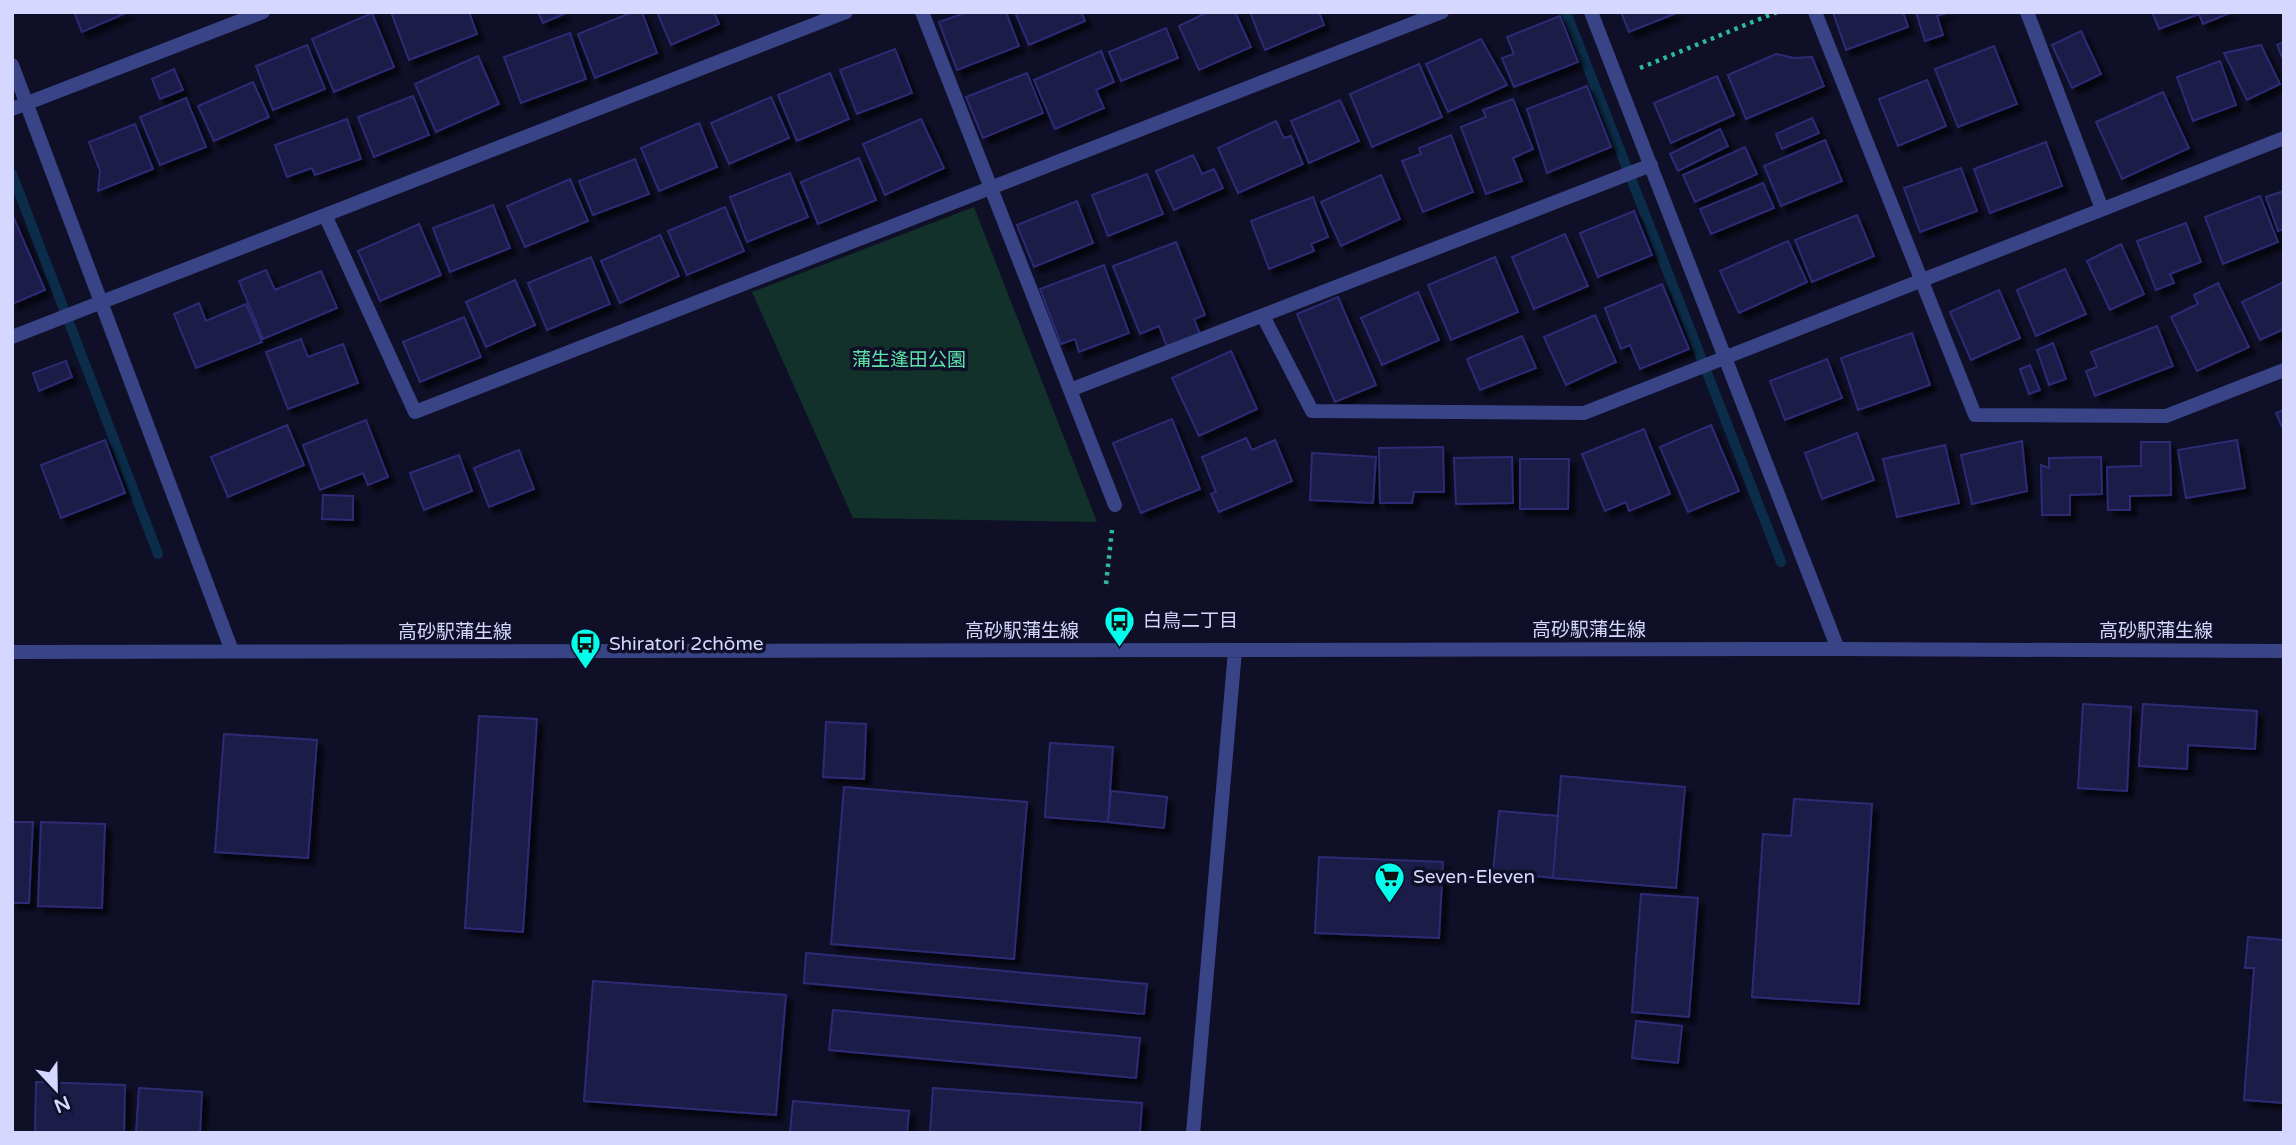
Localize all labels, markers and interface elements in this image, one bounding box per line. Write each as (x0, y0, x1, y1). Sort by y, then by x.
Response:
park label: 蒲生逢田公園 (852, 349, 966, 371)
bus stop icon: 白鳥二丁目 (1103, 604, 1137, 648)
place label: 白鳥二丁目 (1143, 610, 1238, 632)
street label: 高砂駅蒲生線 (1532, 619, 1646, 641)
street label: 高砂駅蒲生線 (965, 620, 1079, 642)
street label: 高砂駅蒲生線 (2099, 620, 2213, 642)
street label: 高砂駅蒲生線 (398, 621, 512, 643)
bus stop icon: Shiratori 2chōme (569, 627, 603, 671)
place label: Shiratori 2chōme (609, 633, 764, 655)
supermarket icon: Seven-Eleven (1373, 860, 1407, 904)
place label: Seven-Eleven (1413, 866, 1535, 888)
north arrow (21, 1054, 91, 1124)
text: N (51, 1091, 73, 1117)

